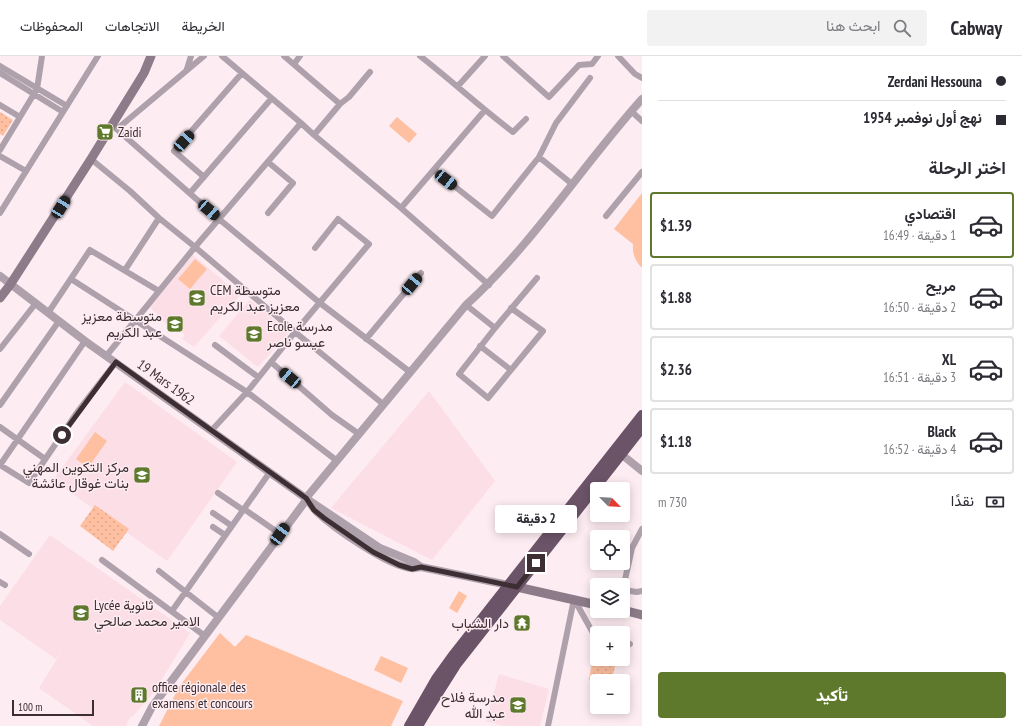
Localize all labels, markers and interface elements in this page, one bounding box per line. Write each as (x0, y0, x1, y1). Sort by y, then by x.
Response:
search box (647, 10, 927, 46)
text: ابحث هنا (826, 16, 881, 35)
text: Cabway (951, 16, 1002, 40)
text: المحفوظات (20, 17, 83, 35)
text: الاتجاهات (105, 17, 159, 35)
text: الخريطة (181, 17, 225, 35)
icon: search (891, 17, 913, 39)
text: Zerdani Hessouna (888, 72, 982, 91)
text: نهج أول نوفمبر 1954 (863, 108, 982, 127)
supermarket icon: Zaidi (95, 122, 115, 142)
place label: Zaidi (118, 123, 142, 141)
car (172, 128, 196, 154)
text: اختر الرحلة (928, 156, 1006, 179)
car (433, 168, 459, 192)
car (50, 194, 72, 220)
car (196, 198, 222, 222)
text: اقتصادي (904, 204, 956, 223)
icon: car (968, 207, 1004, 243)
text: $1.39 (660, 216, 692, 235)
text: 1 دقيقة · 16:49 (883, 227, 956, 244)
car (400, 271, 424, 297)
text: مريح (926, 276, 956, 295)
icon: car (968, 279, 1004, 315)
place label: CEM متوسطة معزيز عبد الكريم (210, 281, 300, 315)
school or university icon: CEM متوسطة معزيز عبد الكريم (187, 288, 207, 308)
text: $1.88 (660, 288, 692, 307)
text: 2 دقيقة · 16:50 (883, 299, 956, 316)
place label: متوسطة معزيز عبد الكريم (80, 307, 162, 341)
school or university icon: متوسطة معزيز عبد الكريم (165, 314, 185, 334)
place label: Ecole مدرسة عيسو ناصر (266, 317, 333, 351)
school or university icon: Ecole مدرسة عيسو ناصر (244, 324, 264, 344)
text: XL (942, 350, 956, 369)
icon: car (968, 351, 1004, 387)
street label: 19 Mars 1962 (134, 355, 198, 409)
text: $2.36 (660, 360, 692, 379)
car (277, 366, 303, 390)
text: 3 دقيقة · 16:51 (883, 369, 956, 386)
text: Black (927, 422, 956, 441)
icon: car (968, 423, 1004, 459)
route start (53, 426, 71, 444)
text: $1.18 (660, 432, 692, 451)
text: 4 دقيقة · 16:52 (883, 441, 956, 458)
place label: مركز التكوين المهني بنات غوقال عائشة (23, 458, 129, 493)
school or university icon: مركز التكوين المهني بنات غوقال عائشة (132, 465, 152, 485)
north arrow (590, 482, 630, 522)
map controls (590, 482, 630, 714)
text: نقدًا (951, 491, 974, 510)
icon: cash (984, 491, 1006, 513)
text: 730 m (658, 494, 687, 511)
callout: 2 دقيقة (495, 505, 577, 533)
text: 2 دقيقة (516, 510, 556, 527)
car (268, 521, 292, 547)
button: locate (590, 530, 630, 570)
route end (527, 554, 545, 572)
button: layers (590, 578, 630, 618)
place label: Lycée ثانوية الامير محمد صالحي (94, 596, 200, 633)
school or university icon: Lycée ثانوية الامير محمد صالحي (71, 603, 91, 623)
temple icon: دار الشباب (512, 613, 532, 633)
place label: دار الشباب (451, 614, 509, 632)
button: + (590, 626, 630, 666)
button: تأكيد (658, 672, 1006, 718)
button: − (590, 674, 630, 714)
place label: office régionale des examens et concours (152, 678, 253, 712)
building icon: office régionale des examens et concours (129, 685, 149, 705)
place label: مدرسة فلاح عبد الله (441, 688, 505, 722)
school or university icon: مدرسة فلاح عبد الله (508, 695, 528, 715)
scale bar (12, 698, 94, 717)
text: 100 m (18, 700, 42, 714)

